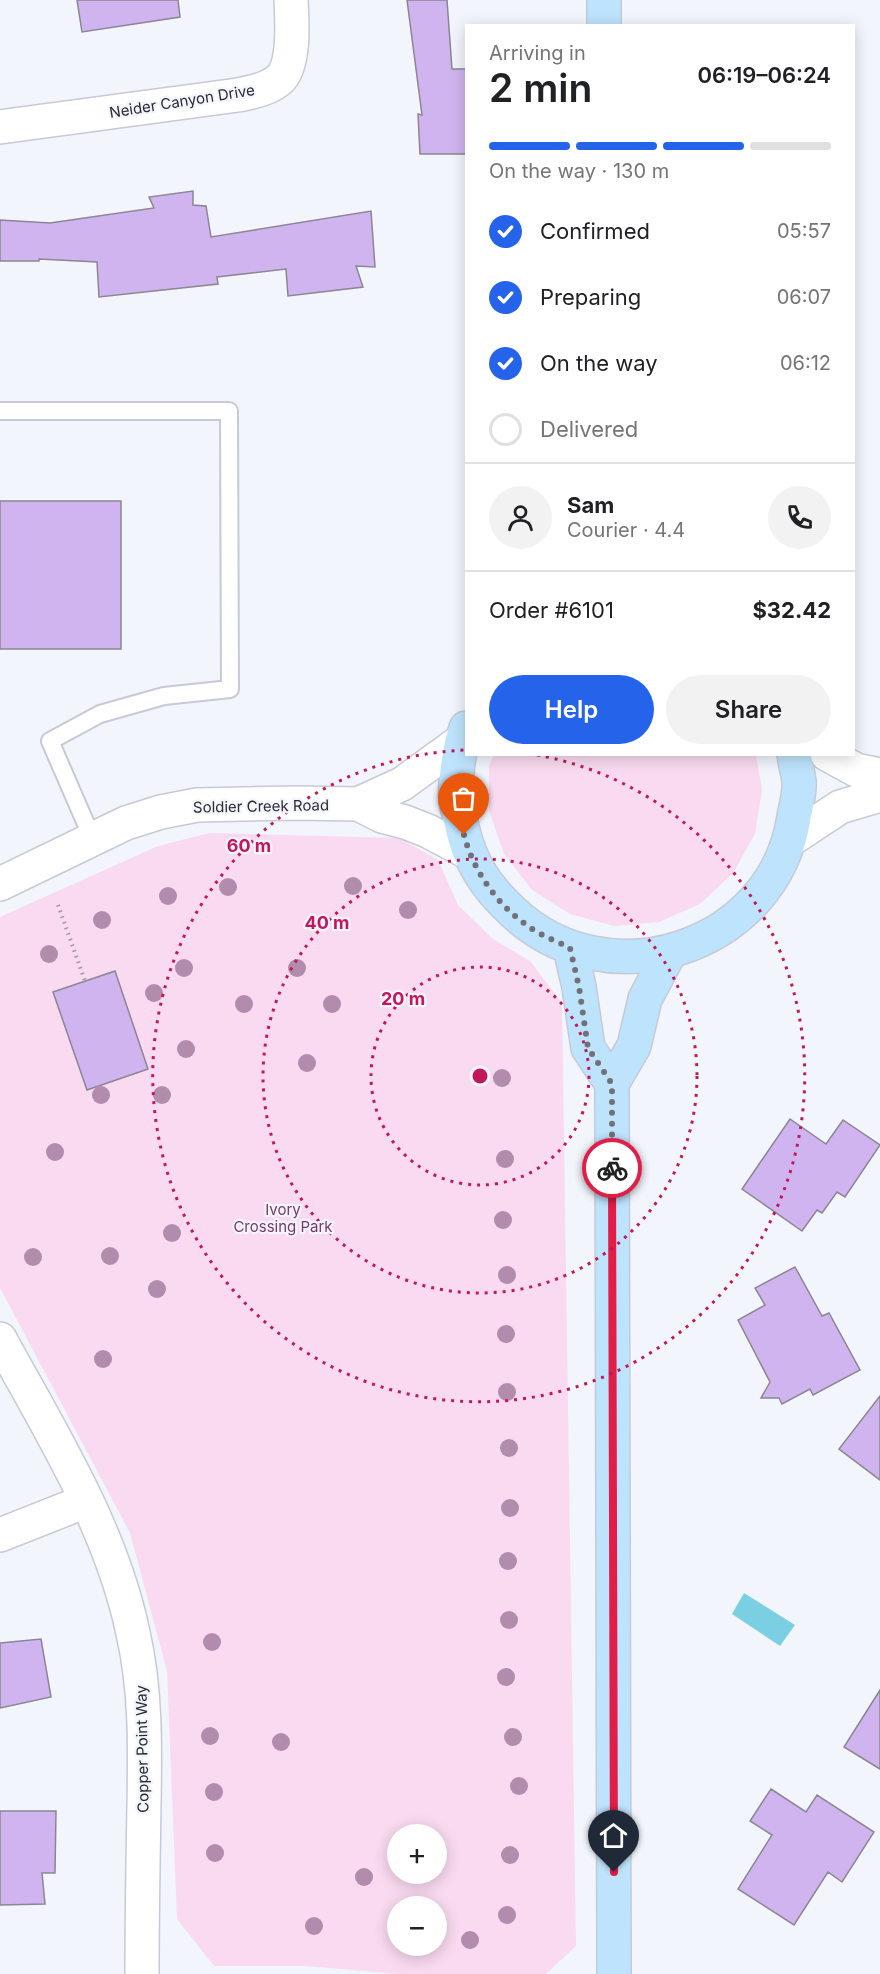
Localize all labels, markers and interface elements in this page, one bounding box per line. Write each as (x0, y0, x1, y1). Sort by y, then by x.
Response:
text: Arriving in (489, 41, 586, 65)
text: 06:19–06:24 (697, 62, 831, 88)
text: 2 min (489, 64, 592, 111)
street label: Neider Canyon Drive (108, 80, 256, 122)
text: On the way · 130 m (489, 159, 669, 183)
icon: check (489, 215, 522, 248)
text: Confirmed (540, 218, 650, 244)
text: 05:57 (777, 219, 831, 243)
icon: check (489, 281, 522, 314)
text: Preparing (540, 284, 641, 310)
text: 06:07 (777, 285, 831, 309)
icon: check (489, 347, 522, 380)
text: On the way (540, 350, 658, 376)
text: 06:12 (780, 351, 831, 375)
text: Delivered (540, 416, 638, 442)
button: person (489, 486, 552, 549)
button: phone (768, 486, 831, 549)
text: Sam (567, 492, 614, 518)
text: Courier · 4.4 (567, 518, 685, 542)
text: Order #6101 (489, 597, 614, 623)
text: $32.42 (752, 597, 831, 623)
button: Help (489, 675, 654, 744)
button: Share (666, 675, 831, 744)
pin (438, 773, 489, 835)
icon: bag (447, 782, 480, 815)
street label: Soldier Creek Road (193, 795, 329, 817)
text: 60 m (227, 835, 271, 856)
text: 40 m (305, 912, 350, 933)
text: 20 m (381, 988, 425, 1009)
centre of rings (470, 1066, 490, 1086)
courier (582, 1138, 642, 1198)
icon: bike (596, 1152, 629, 1185)
park label: Ivory Crossing Park (233, 1200, 333, 1236)
street label: Copper Point Way (131, 1684, 153, 1813)
pin (588, 1810, 639, 1872)
icon: home (597, 1819, 630, 1852)
map controls (387, 1824, 447, 1956)
button: + (387, 1824, 447, 1884)
button: − (387, 1896, 447, 1956)

